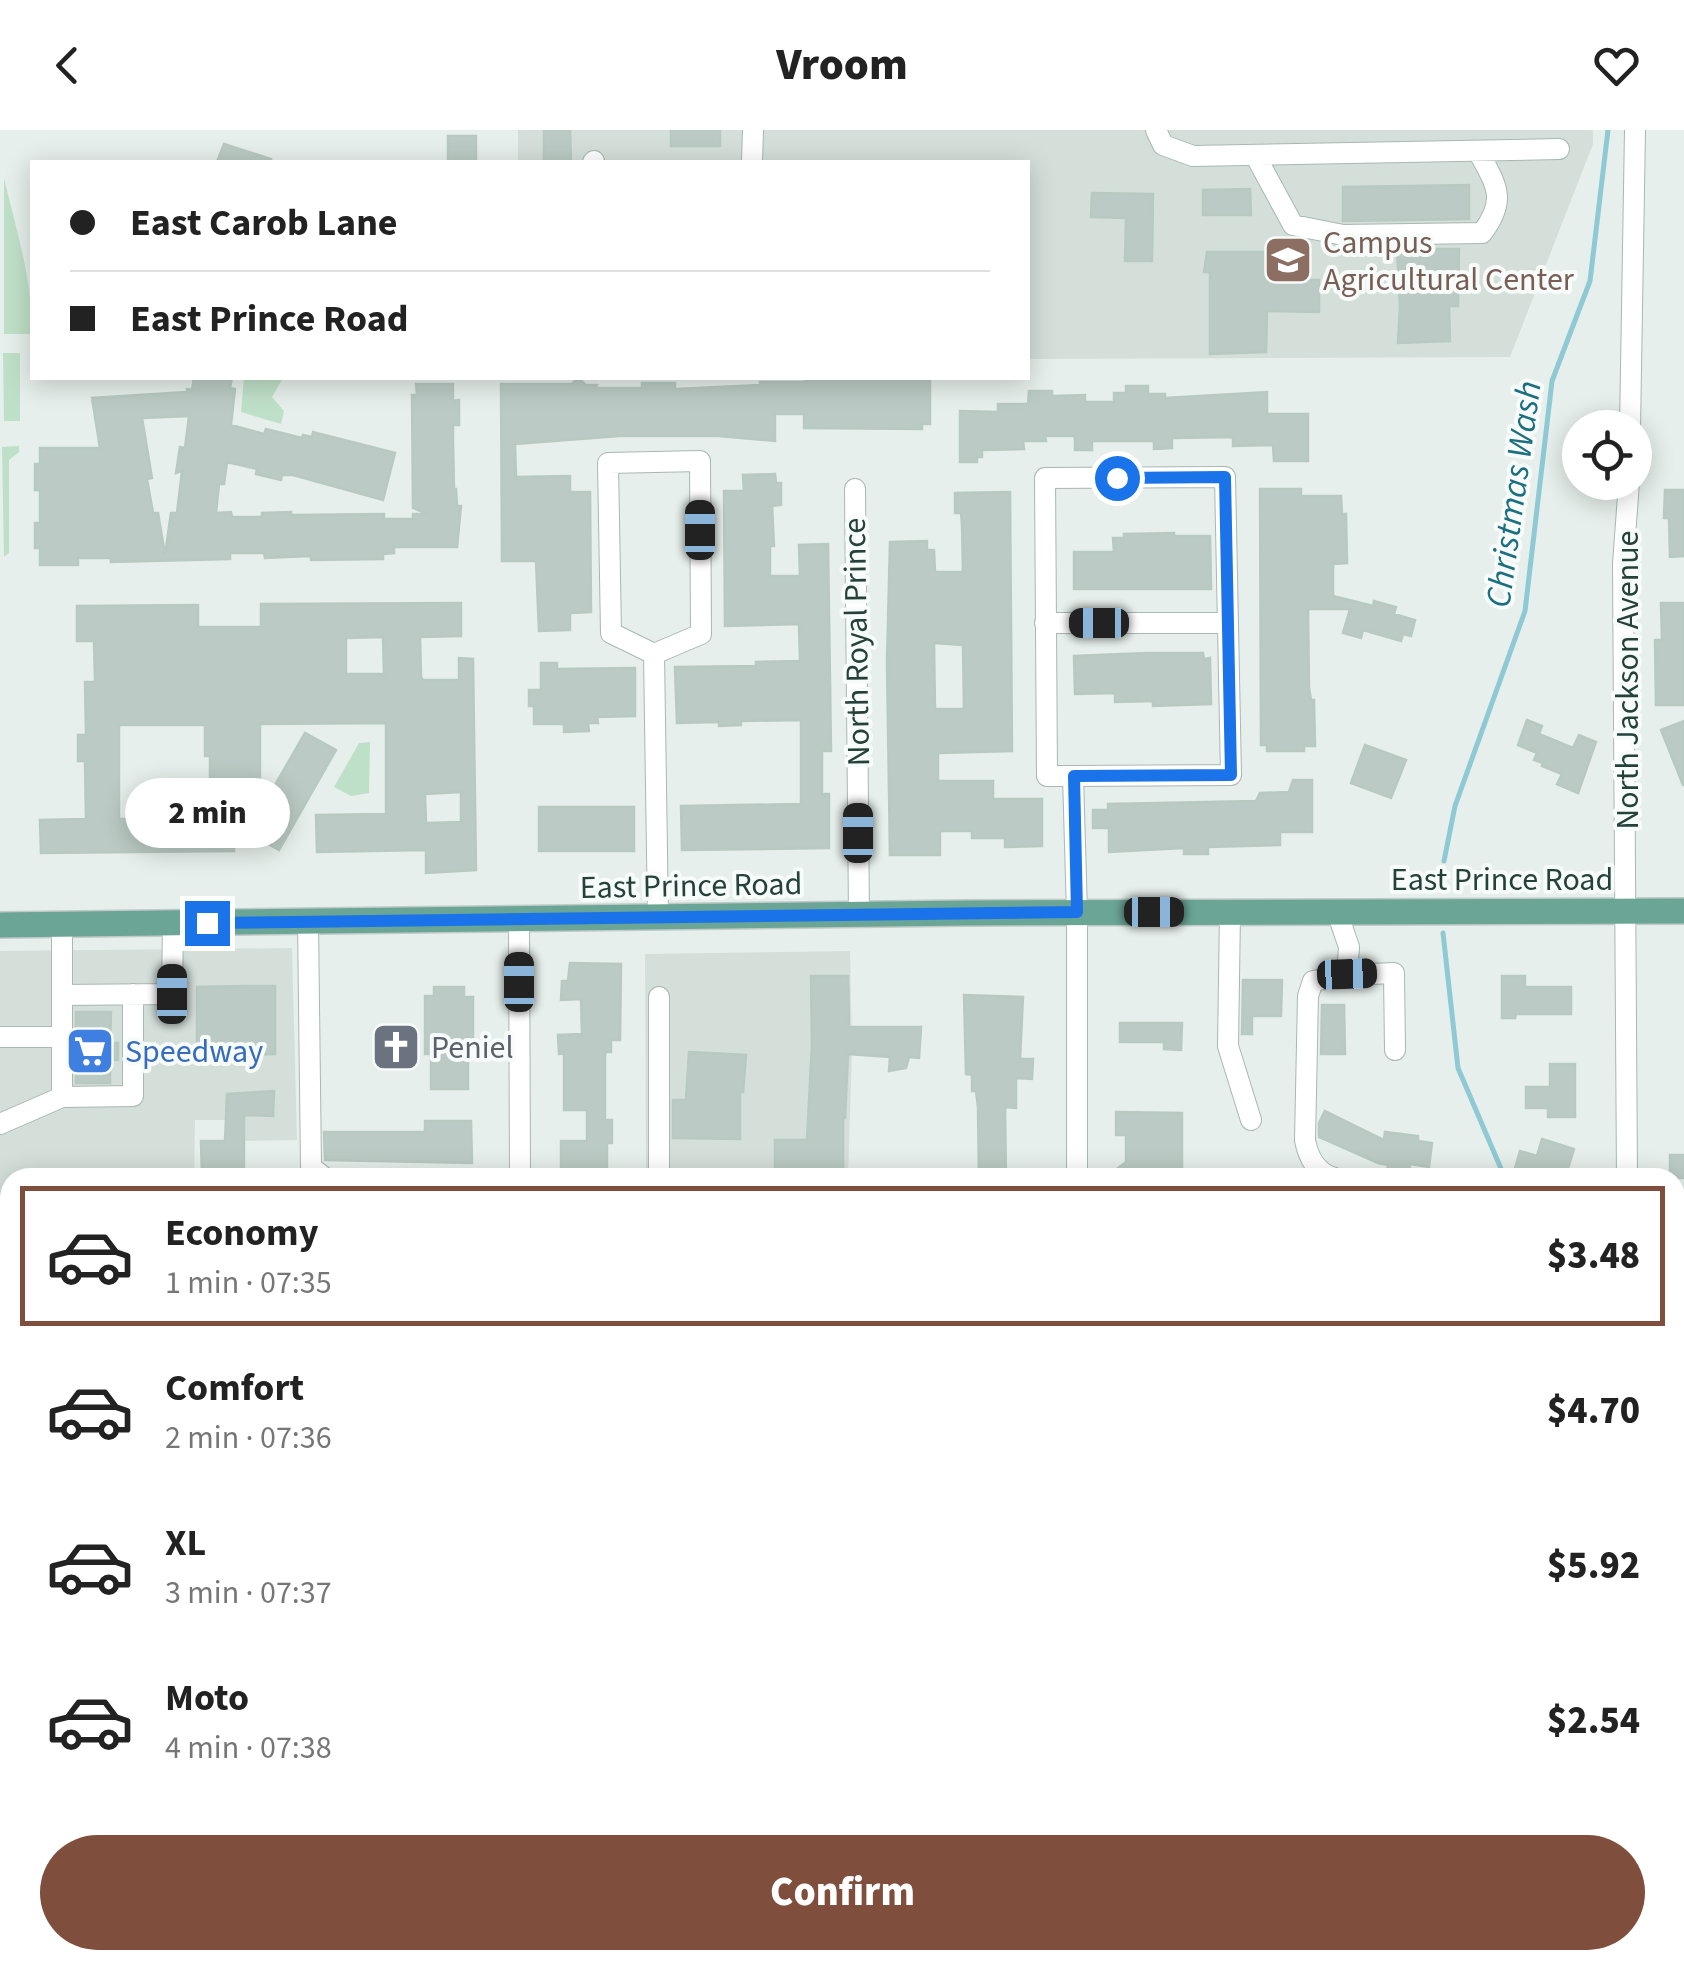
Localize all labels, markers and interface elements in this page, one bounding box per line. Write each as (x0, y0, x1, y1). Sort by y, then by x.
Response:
text: Vroom (776, 33, 908, 97)
icon: back (40, 38, 95, 93)
icon: heart (1589, 38, 1644, 93)
text: East Carob Lane (130, 196, 398, 250)
place label: Campus Agricultural Center (1323, 220, 1575, 303)
school or university icon: Campus Agricultural Center (1262, 234, 1314, 286)
text: East Prince Road (130, 292, 408, 346)
water label: Christmas Wash (1473, 378, 1555, 611)
map controls (1562, 410, 1652, 500)
button: locate (1562, 410, 1652, 500)
route start (1095, 456, 1140, 501)
car (685, 500, 715, 560)
street label: North Royal Prince (832, 517, 882, 766)
street label: North Jackson Avenue (1605, 531, 1651, 829)
car (1069, 608, 1129, 638)
callout: 2 min (124, 778, 290, 848)
text: 2 min (168, 790, 247, 836)
car (843, 803, 873, 863)
street label: East Prince Road (1391, 857, 1613, 903)
street label: East Prince Road (579, 861, 803, 911)
car (1124, 897, 1184, 927)
route end (185, 901, 230, 946)
car (504, 952, 534, 1012)
car (1316, 958, 1378, 990)
car (157, 964, 187, 1024)
church icon: Peniel (370, 1021, 422, 1073)
supermarket icon: Speedway (64, 1025, 116, 1077)
place label: Peniel (431, 1025, 514, 1071)
place label: Speedway (125, 1029, 263, 1075)
text: Economy (165, 1206, 318, 1260)
icon: car (45, 1211, 135, 1301)
text: $3.48 (1547, 1229, 1640, 1283)
text: 1 min · 07:35 (165, 1260, 332, 1306)
text: Comfort (165, 1361, 304, 1415)
icon: car (45, 1366, 135, 1456)
text: $4.70 (1547, 1384, 1640, 1438)
text: 2 min · 07:36 (165, 1415, 332, 1461)
text: XL (165, 1516, 206, 1570)
icon: car (45, 1521, 135, 1611)
text: $5.92 (1547, 1539, 1640, 1593)
text: 3 min · 07:37 (165, 1570, 332, 1616)
text: Moto (165, 1671, 249, 1725)
icon: car (45, 1676, 135, 1766)
text: $2.54 (1547, 1694, 1640, 1748)
text: 4 min · 07:38 (165, 1725, 332, 1771)
button: Confirm (40, 1835, 1645, 1950)

